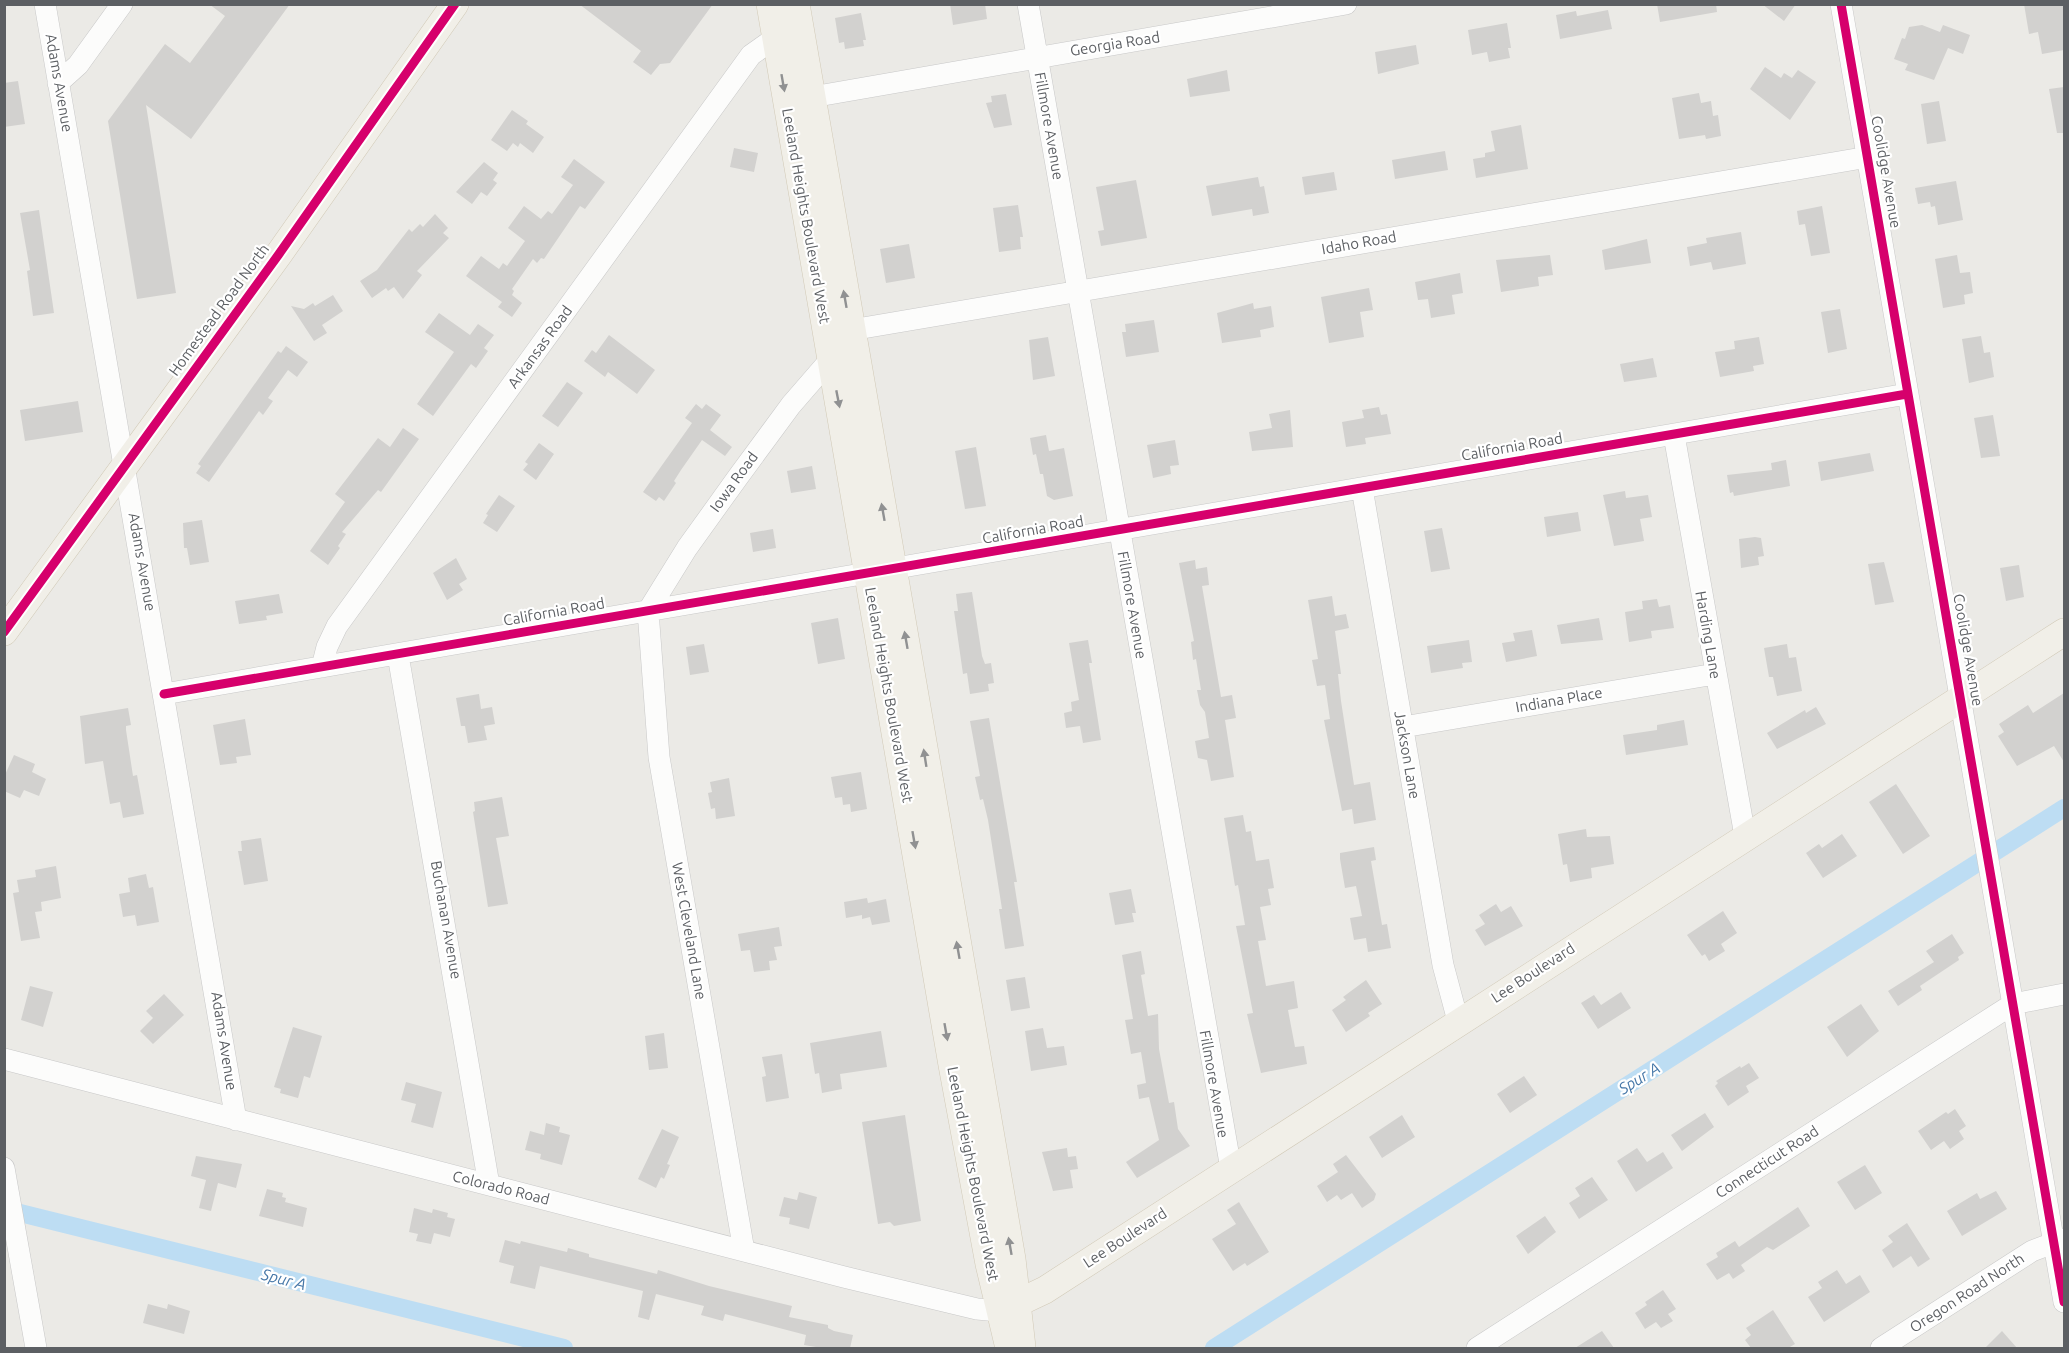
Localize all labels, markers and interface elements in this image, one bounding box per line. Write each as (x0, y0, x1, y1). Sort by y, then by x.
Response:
street label: Georgia Road (1069, 28, 1161, 59)
street label: Adams Avenue (42, 32, 77, 133)
street label: Fillmore Avenue (1032, 71, 1067, 181)
one-way arrow (779, 74, 788, 93)
street label: Leeland Heights Boulevard West (779, 107, 834, 325)
street label: Coolidge Avenue (1868, 114, 1905, 230)
street label: Idaho Road (1320, 228, 1398, 257)
street label: Homestead Road North (165, 241, 272, 379)
one-way arrow (841, 289, 850, 308)
street label: Arkansas Road (504, 302, 575, 391)
one-way arrow (834, 390, 843, 409)
street label: California Road (1460, 429, 1564, 464)
street label: Iowa Road (706, 448, 761, 515)
one-way arrow (878, 502, 887, 521)
street label: Adams Avenue (125, 511, 160, 612)
street label: California Road (981, 512, 1085, 547)
street label: Fillmore Avenue (1115, 550, 1150, 660)
street label: Leeland Heights Boulevard West (862, 586, 917, 804)
street label: Harding Lane (1692, 590, 1725, 680)
street label: Coolidge Avenue (1950, 592, 1987, 708)
street label: California Road (502, 594, 606, 629)
one-way arrow (901, 631, 910, 650)
street label: Indiana Place (1514, 683, 1604, 716)
street label: Jackson Lane (1391, 710, 1424, 800)
one-way arrow (921, 748, 930, 767)
one-way arrow (909, 830, 918, 849)
street label: Buchanan Avenue (428, 859, 465, 981)
street label: West Cleveland Lane (669, 861, 710, 1001)
street label: Lee Boulevard (1488, 939, 1578, 1006)
one-way arrow (953, 941, 962, 960)
street label: Adams Avenue (208, 990, 241, 1091)
one-way arrow (942, 1022, 951, 1041)
street label: Fillmore Avenue (1197, 1029, 1232, 1139)
water label: Spur A (1614, 1058, 1663, 1098)
street label: Leeland Heights Boulevard West (944, 1065, 1003, 1283)
street label: Connecticut Road (1712, 1122, 1821, 1201)
street label: Colorado Road (451, 1167, 552, 1208)
street label: Lee Boulevard (1080, 1204, 1170, 1271)
one-way arrow (1005, 1236, 1014, 1255)
street label: Oregon Road North (1906, 1249, 2027, 1336)
water label: Spur A (259, 1265, 308, 1293)

